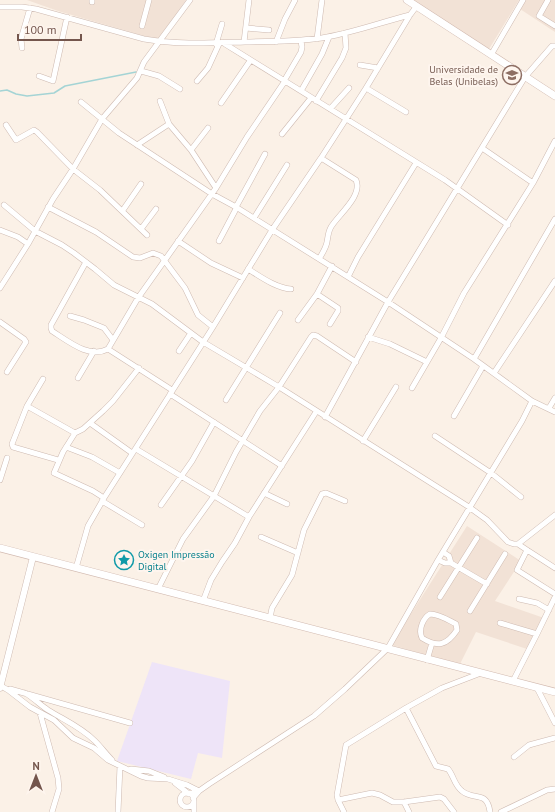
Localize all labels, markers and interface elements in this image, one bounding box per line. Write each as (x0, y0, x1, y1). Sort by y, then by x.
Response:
scale bar (18, 16, 81, 42)
text: 100 m (24, 22, 57, 37)
place label: Universidade de Belas (Unibelas) (429, 63, 498, 88)
school or university icon: Universidade de Belas (Unibelas) (501, 64, 523, 86)
place label: Oxigen Impressão Digital (138, 548, 215, 573)
place icon: Oxigen Impressão Digital (113, 549, 135, 571)
north arrow (16, 756, 56, 796)
text: N (32, 759, 40, 773)

